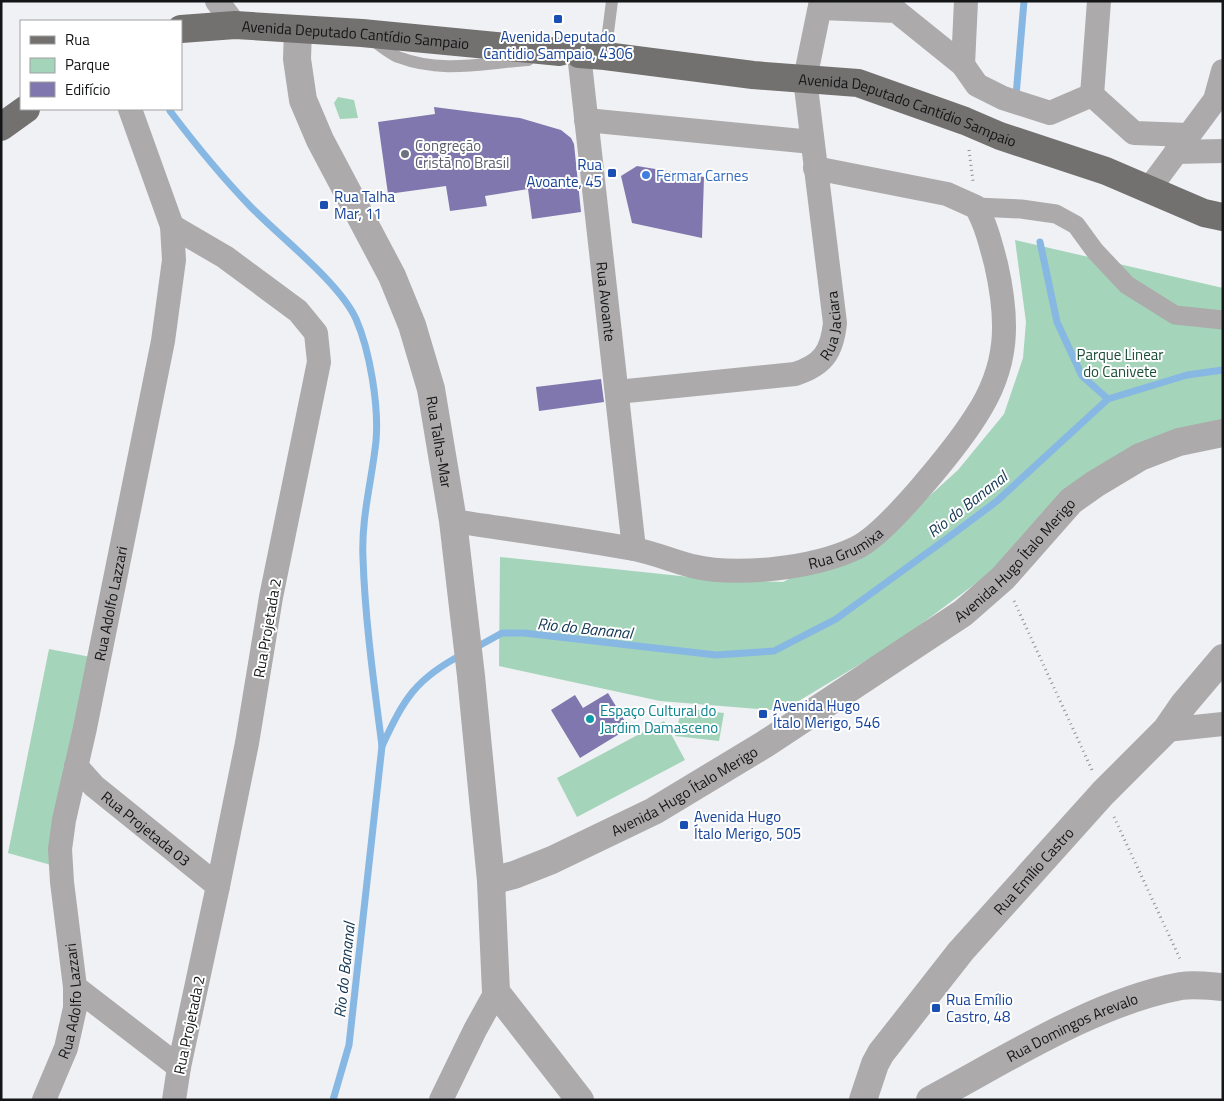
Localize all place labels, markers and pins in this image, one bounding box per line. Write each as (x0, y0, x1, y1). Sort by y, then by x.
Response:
marker: Avenida Deputado Cantidio Sampaio, 4306 (552, 13, 564, 25)
place label: Avenida Deputado Cantidio Sampaio, 4306 (483, 25, 633, 65)
place label: Congreção Cristã no Brasil (415, 134, 510, 174)
marker: Congreção Cristã no Brasil (399, 148, 411, 160)
place label: Rua Avoante, 45 (527, 153, 602, 193)
place label: Fermar Carnes (656, 164, 748, 187)
marker: Rua Avoante, 45 (606, 167, 618, 179)
marker: Fermar Carnes (640, 169, 652, 181)
place label: Rua Talha Mar, 11 (334, 185, 396, 225)
marker: Rua Talha Mar, 11 (318, 199, 330, 211)
place label: Avenida Hugo Ítalo Merigo, 546 (773, 694, 880, 734)
place label: Espaço Cultural do Jardim Damasceno (600, 699, 718, 739)
marker: Avenida Hugo Ítalo Merigo, 546 (757, 708, 769, 720)
marker: Espaço Cultural do Jardim Damasceno (584, 713, 596, 725)
place label: Avenida Hugo Ítalo Merigo, 505 (694, 805, 801, 845)
marker: Avenida Hugo Ítalo Merigo, 505 (678, 819, 690, 831)
place label: Rua Emílio Castro, 48 (946, 988, 1013, 1028)
marker: Rua Emílio Castro, 48 (930, 1002, 942, 1014)

